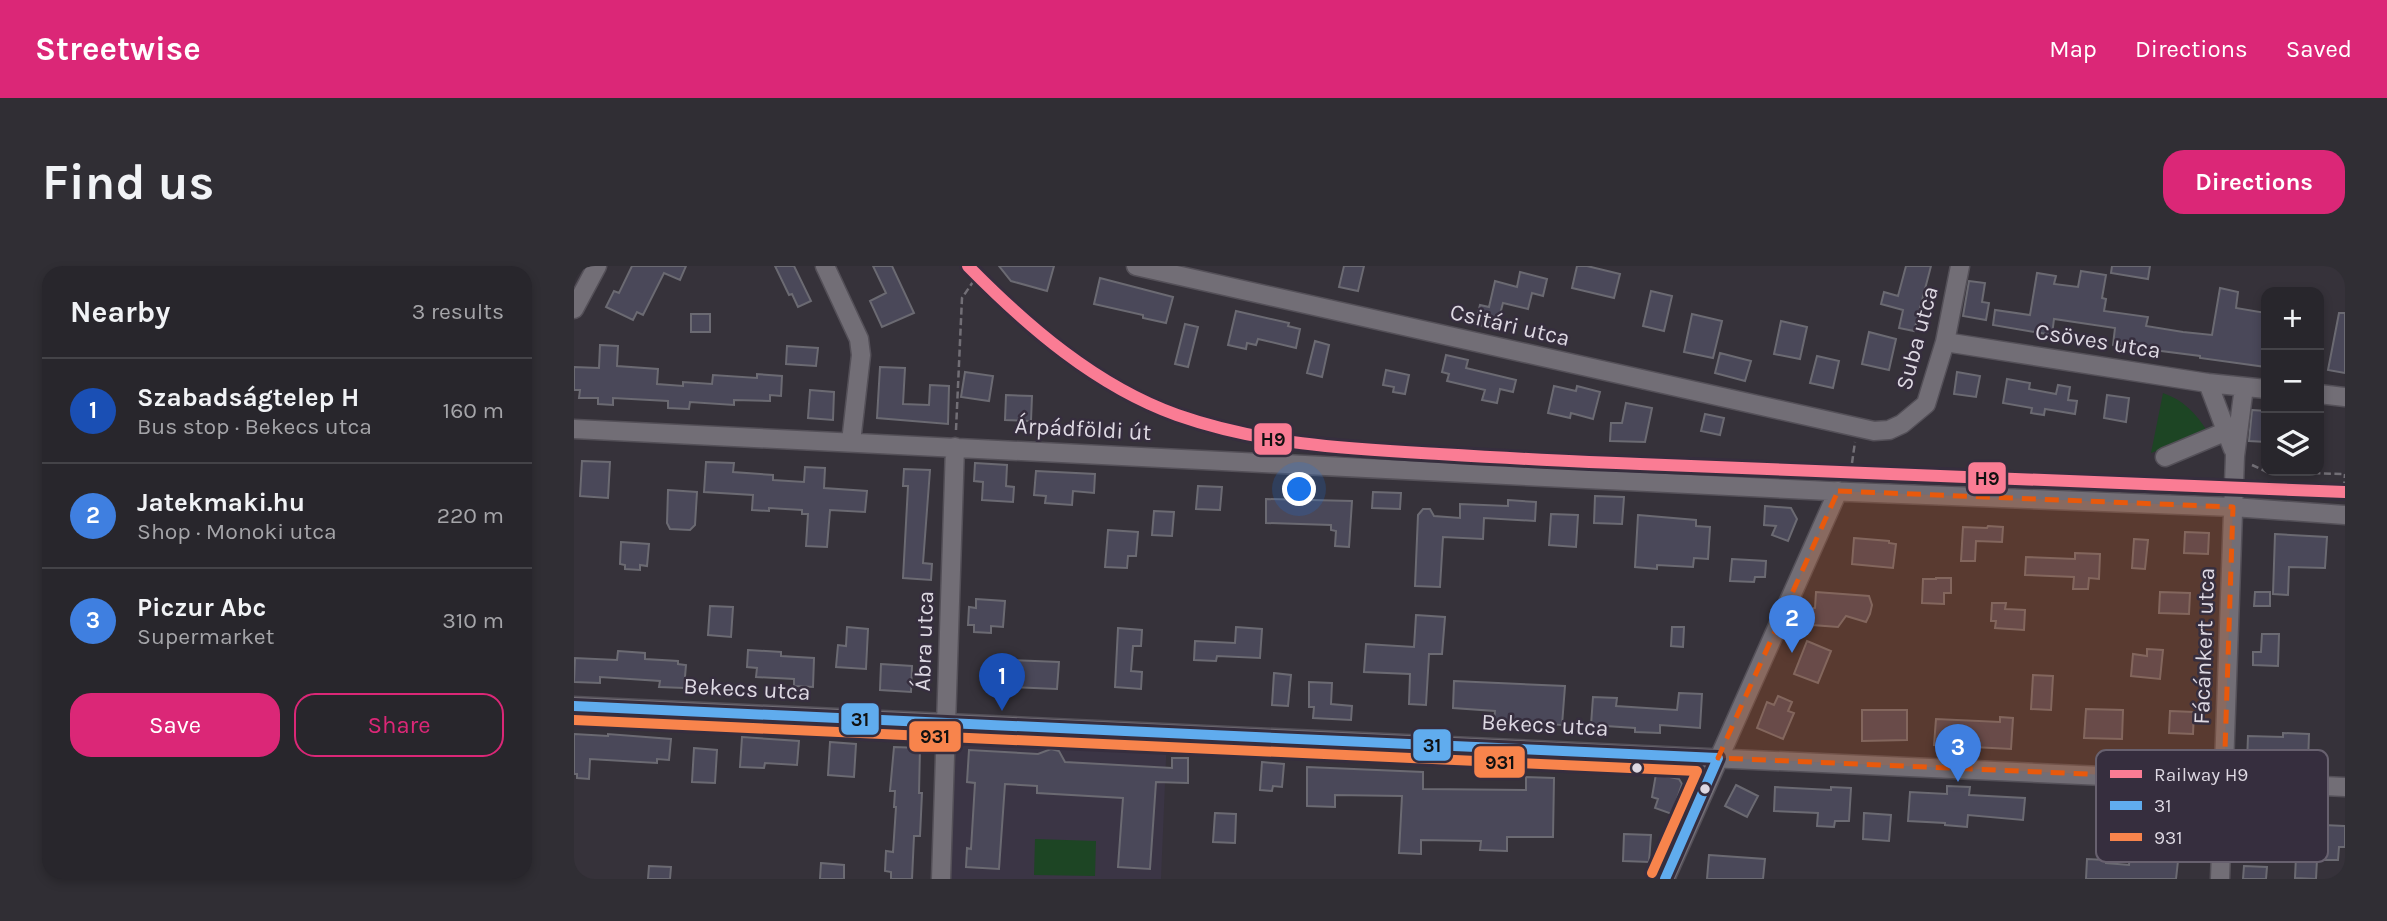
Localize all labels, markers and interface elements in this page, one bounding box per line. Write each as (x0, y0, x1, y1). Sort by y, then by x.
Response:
text: Streetwise (35, 30, 201, 68)
text: Map (2049, 35, 2097, 63)
text: Directions (2135, 35, 2248, 63)
text: Saved (2286, 35, 2352, 63)
button: Directions (2163, 150, 2345, 214)
text: Find us (42, 154, 214, 211)
street label: Suba utca (1890, 283, 1944, 393)
map controls (2261, 287, 2324, 476)
button: + (2261, 287, 2324, 350)
text: Nearby (70, 294, 170, 330)
text: 3 results (412, 298, 504, 325)
street label: Csitári utca (1447, 298, 1573, 352)
street label: Csöves utca (2033, 318, 2163, 364)
button: − (2261, 350, 2324, 413)
text: Szabadságtelep H (137, 382, 359, 413)
text: 1 (89, 397, 97, 424)
text: 160 m (443, 397, 504, 424)
street label: Árpádföldi út (1014, 412, 1152, 446)
text: Bus stop · Bekecs utca (137, 413, 372, 440)
button: layers (2261, 413, 2324, 476)
line badge: H9 (1253, 422, 1293, 456)
text: H9 (1261, 429, 1286, 451)
line badge: H9 (1967, 461, 2007, 495)
text: H9 (1975, 468, 2000, 490)
your location (1282, 472, 1316, 506)
text: Jatekmaki.hu (137, 487, 305, 518)
text: 2 (86, 502, 100, 529)
text: 220 m (437, 502, 504, 529)
text: Shop · Monoki utca (137, 518, 337, 545)
street label: Fácánkert utca (2188, 567, 2220, 725)
street label: Ábra utca (909, 590, 939, 692)
text: Piczur Abc (137, 592, 266, 623)
pin: 2 (1769, 595, 1815, 653)
text: 3 (86, 607, 100, 634)
text: 310 m (442, 607, 504, 634)
text: Supermarket (137, 623, 274, 650)
pin: 1 (979, 653, 1025, 711)
street label: Bekecs utca (683, 672, 811, 706)
button: Save (70, 693, 280, 757)
button: Share (294, 693, 504, 757)
line badge: 31 (840, 702, 880, 736)
street label: Bekecs utca (1481, 708, 1609, 742)
text: 31 (851, 709, 869, 731)
line badge: 931 (908, 720, 962, 753)
pin: 3 (1935, 724, 1981, 782)
text: 931 (920, 726, 950, 748)
line badge: 31 (1412, 728, 1452, 762)
text: 31 (1423, 735, 1441, 757)
line badge: 931 (1473, 745, 1526, 779)
legend (2096, 750, 2328, 862)
text: 931 (1485, 752, 1515, 774)
unlabelled marker (1630, 761, 1644, 775)
text: Railway H9 (2154, 764, 2248, 786)
unlabelled marker (1698, 782, 1712, 796)
text: 31 (2154, 795, 2172, 817)
text: 931 (2154, 827, 2183, 849)

